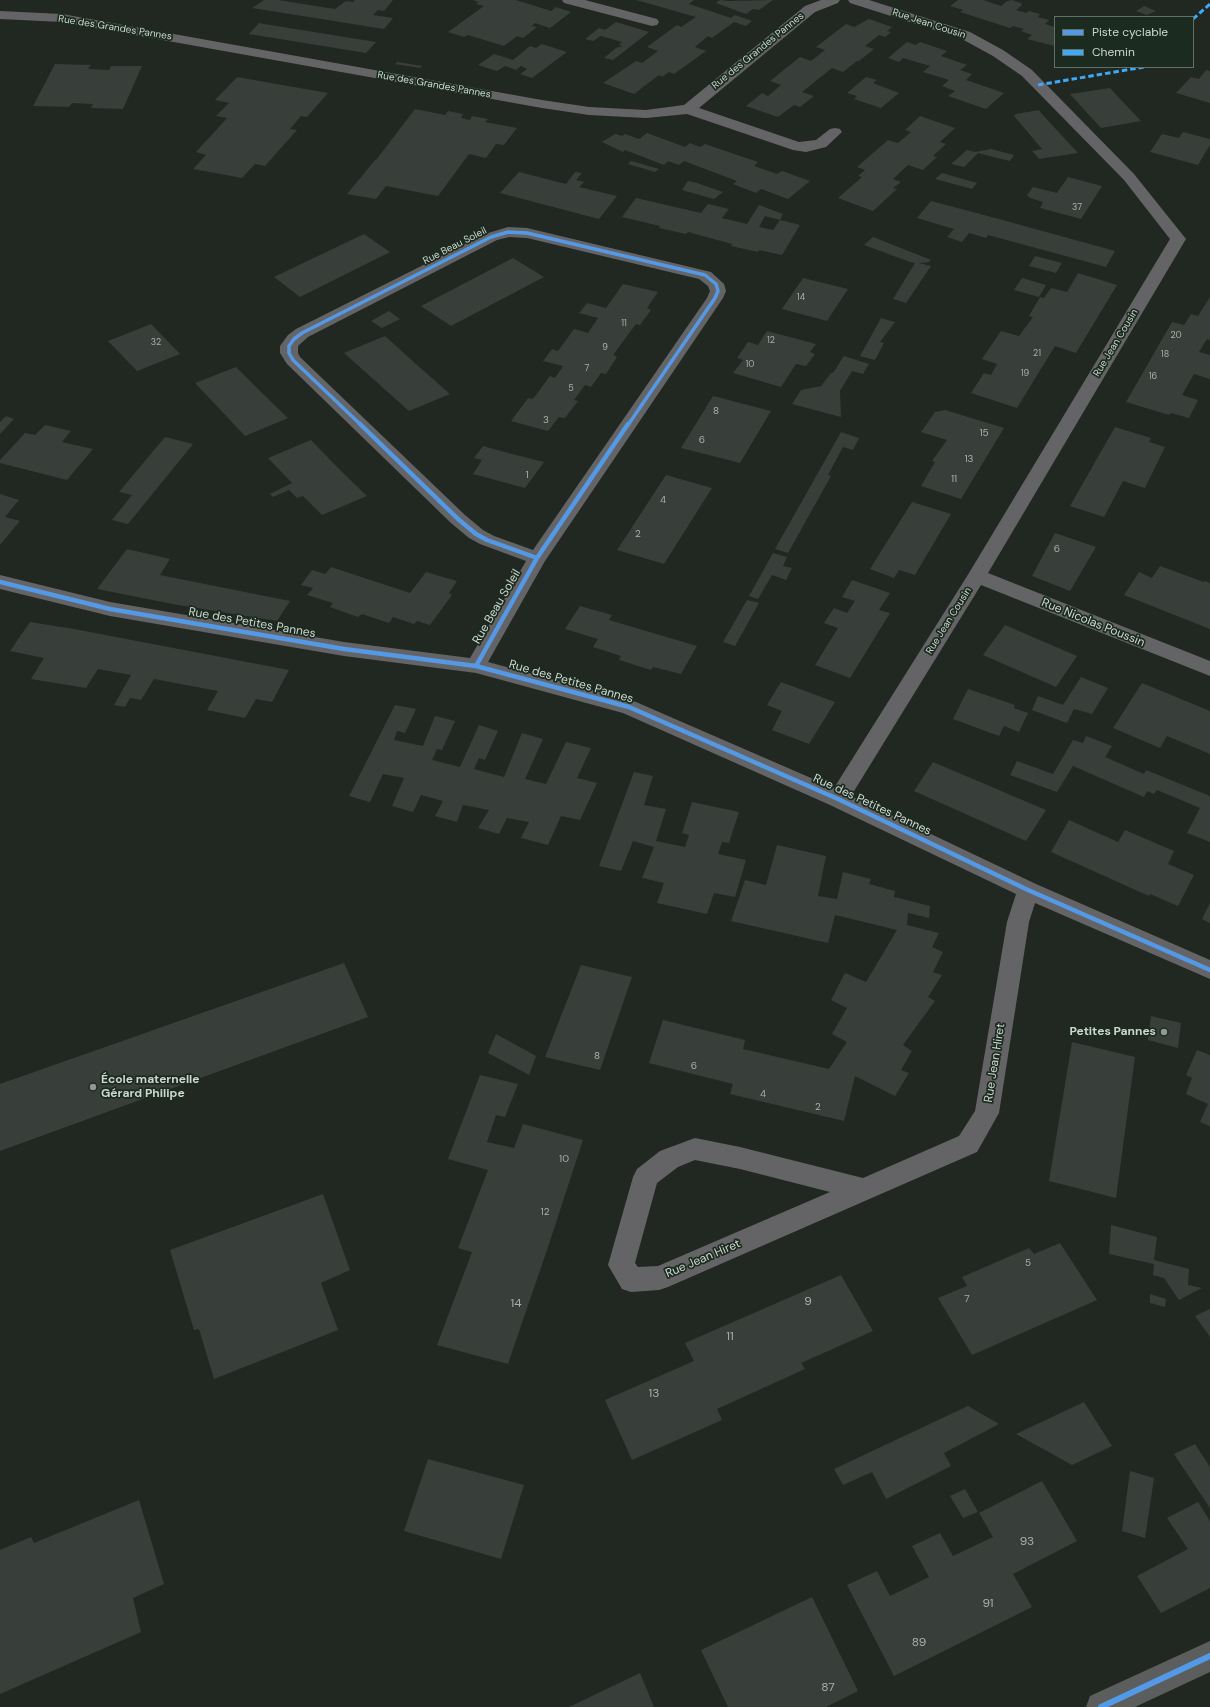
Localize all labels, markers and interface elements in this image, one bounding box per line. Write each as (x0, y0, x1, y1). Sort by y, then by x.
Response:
street label: Rue Jean Cousin (891, 6, 967, 42)
street label: Rue des Grandes Pannes (710, 10, 806, 92)
street label: Rue des Grandes Pannes (57, 13, 173, 43)
legend (1054, 16, 1194, 68)
text: Piste cyclable (1092, 24, 1168, 40)
text: Chemin (1092, 44, 1135, 60)
street label: Rue des Grandes Pannes (376, 69, 492, 101)
house number: 37 (1072, 203, 1082, 213)
street label: Rue Beau Soleil (421, 225, 489, 267)
house number: 14 (797, 293, 805, 303)
street label: Rue Jean Cousin (1091, 307, 1141, 379)
house number: 11 (621, 319, 627, 329)
house number: 20 (1170, 331, 1182, 341)
house number: 12 (767, 336, 775, 346)
house number: 32 (151, 338, 161, 348)
house number: 9 (602, 343, 608, 353)
house number: 21 (1033, 349, 1041, 359)
house number: 18 (1161, 350, 1169, 360)
house number: 10 (746, 360, 754, 370)
house number: 7 (585, 364, 589, 374)
house number: 19 (1021, 369, 1029, 379)
house number: 16 (1149, 372, 1157, 382)
house number: 5 (568, 384, 574, 394)
house number: 8 (713, 405, 719, 417)
house number: 3 (543, 414, 549, 426)
house number: 15 (979, 427, 989, 439)
house number: 6 (699, 434, 705, 446)
house number: 13 (964, 453, 974, 465)
house number: 1 (525, 469, 529, 481)
house number: 11 (951, 473, 957, 485)
house number: 4 (660, 494, 666, 506)
house number: 2 (635, 528, 641, 540)
house number: 6 (1054, 543, 1060, 555)
street label: Rue Beau Soleil (470, 567, 524, 647)
street label: Rue Jean Cousin (924, 585, 974, 657)
street label: Rue Nicolas Poussin (1039, 596, 1147, 650)
street label: Rue des Petites Pannes (187, 605, 317, 641)
street label: Rue des Petites Pannes (507, 657, 635, 707)
street label: Rue des Petites Pannes (811, 771, 933, 839)
street label: Rue Jean Hiret (982, 1022, 1008, 1104)
place label: Petites Pannes (1069, 1025, 1156, 1039)
marker: Petites Pannes (1159, 1027, 1169, 1037)
house number: 8 (594, 1050, 600, 1062)
house number: 6 (691, 1060, 697, 1072)
place label: École maternelle Gérard Philipe (101, 1073, 200, 1101)
marker: École maternelle Gérard Philipe (88, 1082, 98, 1092)
house number: 4 (760, 1088, 766, 1100)
house number: 2 (815, 1101, 821, 1113)
house number: 10 (559, 1153, 569, 1165)
house number: 12 (541, 1206, 549, 1218)
street label: Rue Jean Hiret (663, 1237, 743, 1281)
house number: 5 (1025, 1257, 1031, 1269)
house number: 7 (964, 1293, 970, 1305)
house number: 9 (804, 1295, 812, 1309)
house number: 14 (510, 1297, 522, 1311)
house number: 11 (726, 1330, 734, 1344)
house number: 13 (649, 1387, 659, 1401)
house number: 93 (1020, 1535, 1034, 1549)
house number: 91 (982, 1597, 994, 1611)
house number: 89 (912, 1636, 926, 1650)
house number: 87 (821, 1681, 835, 1695)

